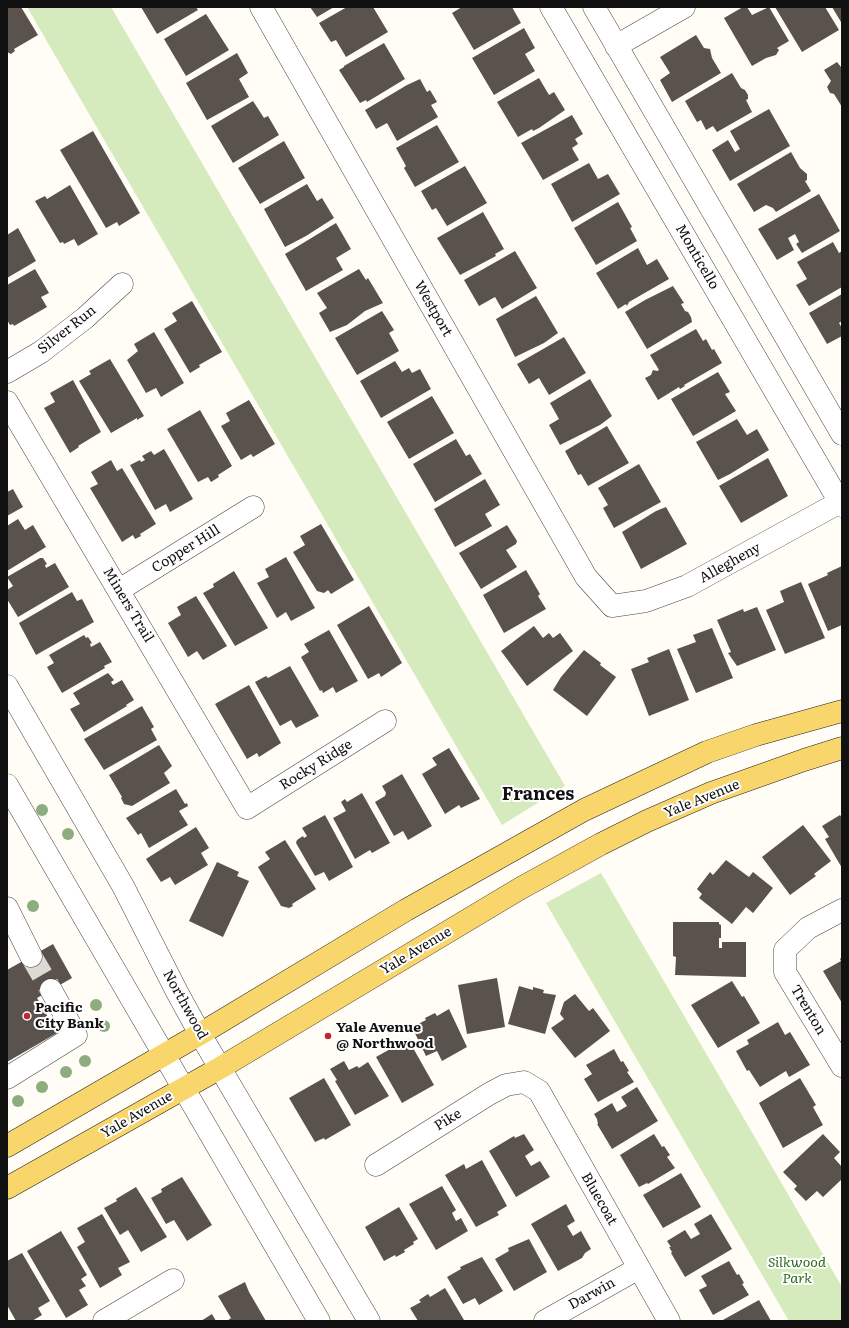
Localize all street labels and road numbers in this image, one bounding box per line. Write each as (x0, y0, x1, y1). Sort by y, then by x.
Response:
street label: Monticello (672, 221, 722, 293)
street label: Westport (410, 278, 456, 340)
street label: Silver Run (34, 302, 100, 358)
street label: Copper Hill (149, 521, 223, 577)
street label: Allegheny (696, 539, 764, 587)
street label: Miners Trail (99, 565, 157, 645)
street label: Rocky Ridge (277, 736, 355, 794)
street label: Yale Avenue (662, 776, 742, 822)
street label: Yale Avenue (377, 923, 455, 979)
street label: Northwood (159, 967, 211, 1043)
street label: Trenton (787, 982, 829, 1038)
street label: Yale Avenue (98, 1088, 176, 1142)
street label: Pike (431, 1105, 465, 1135)
street label: Bluecoat (577, 1170, 621, 1228)
street label: Darwin (566, 1274, 618, 1314)

